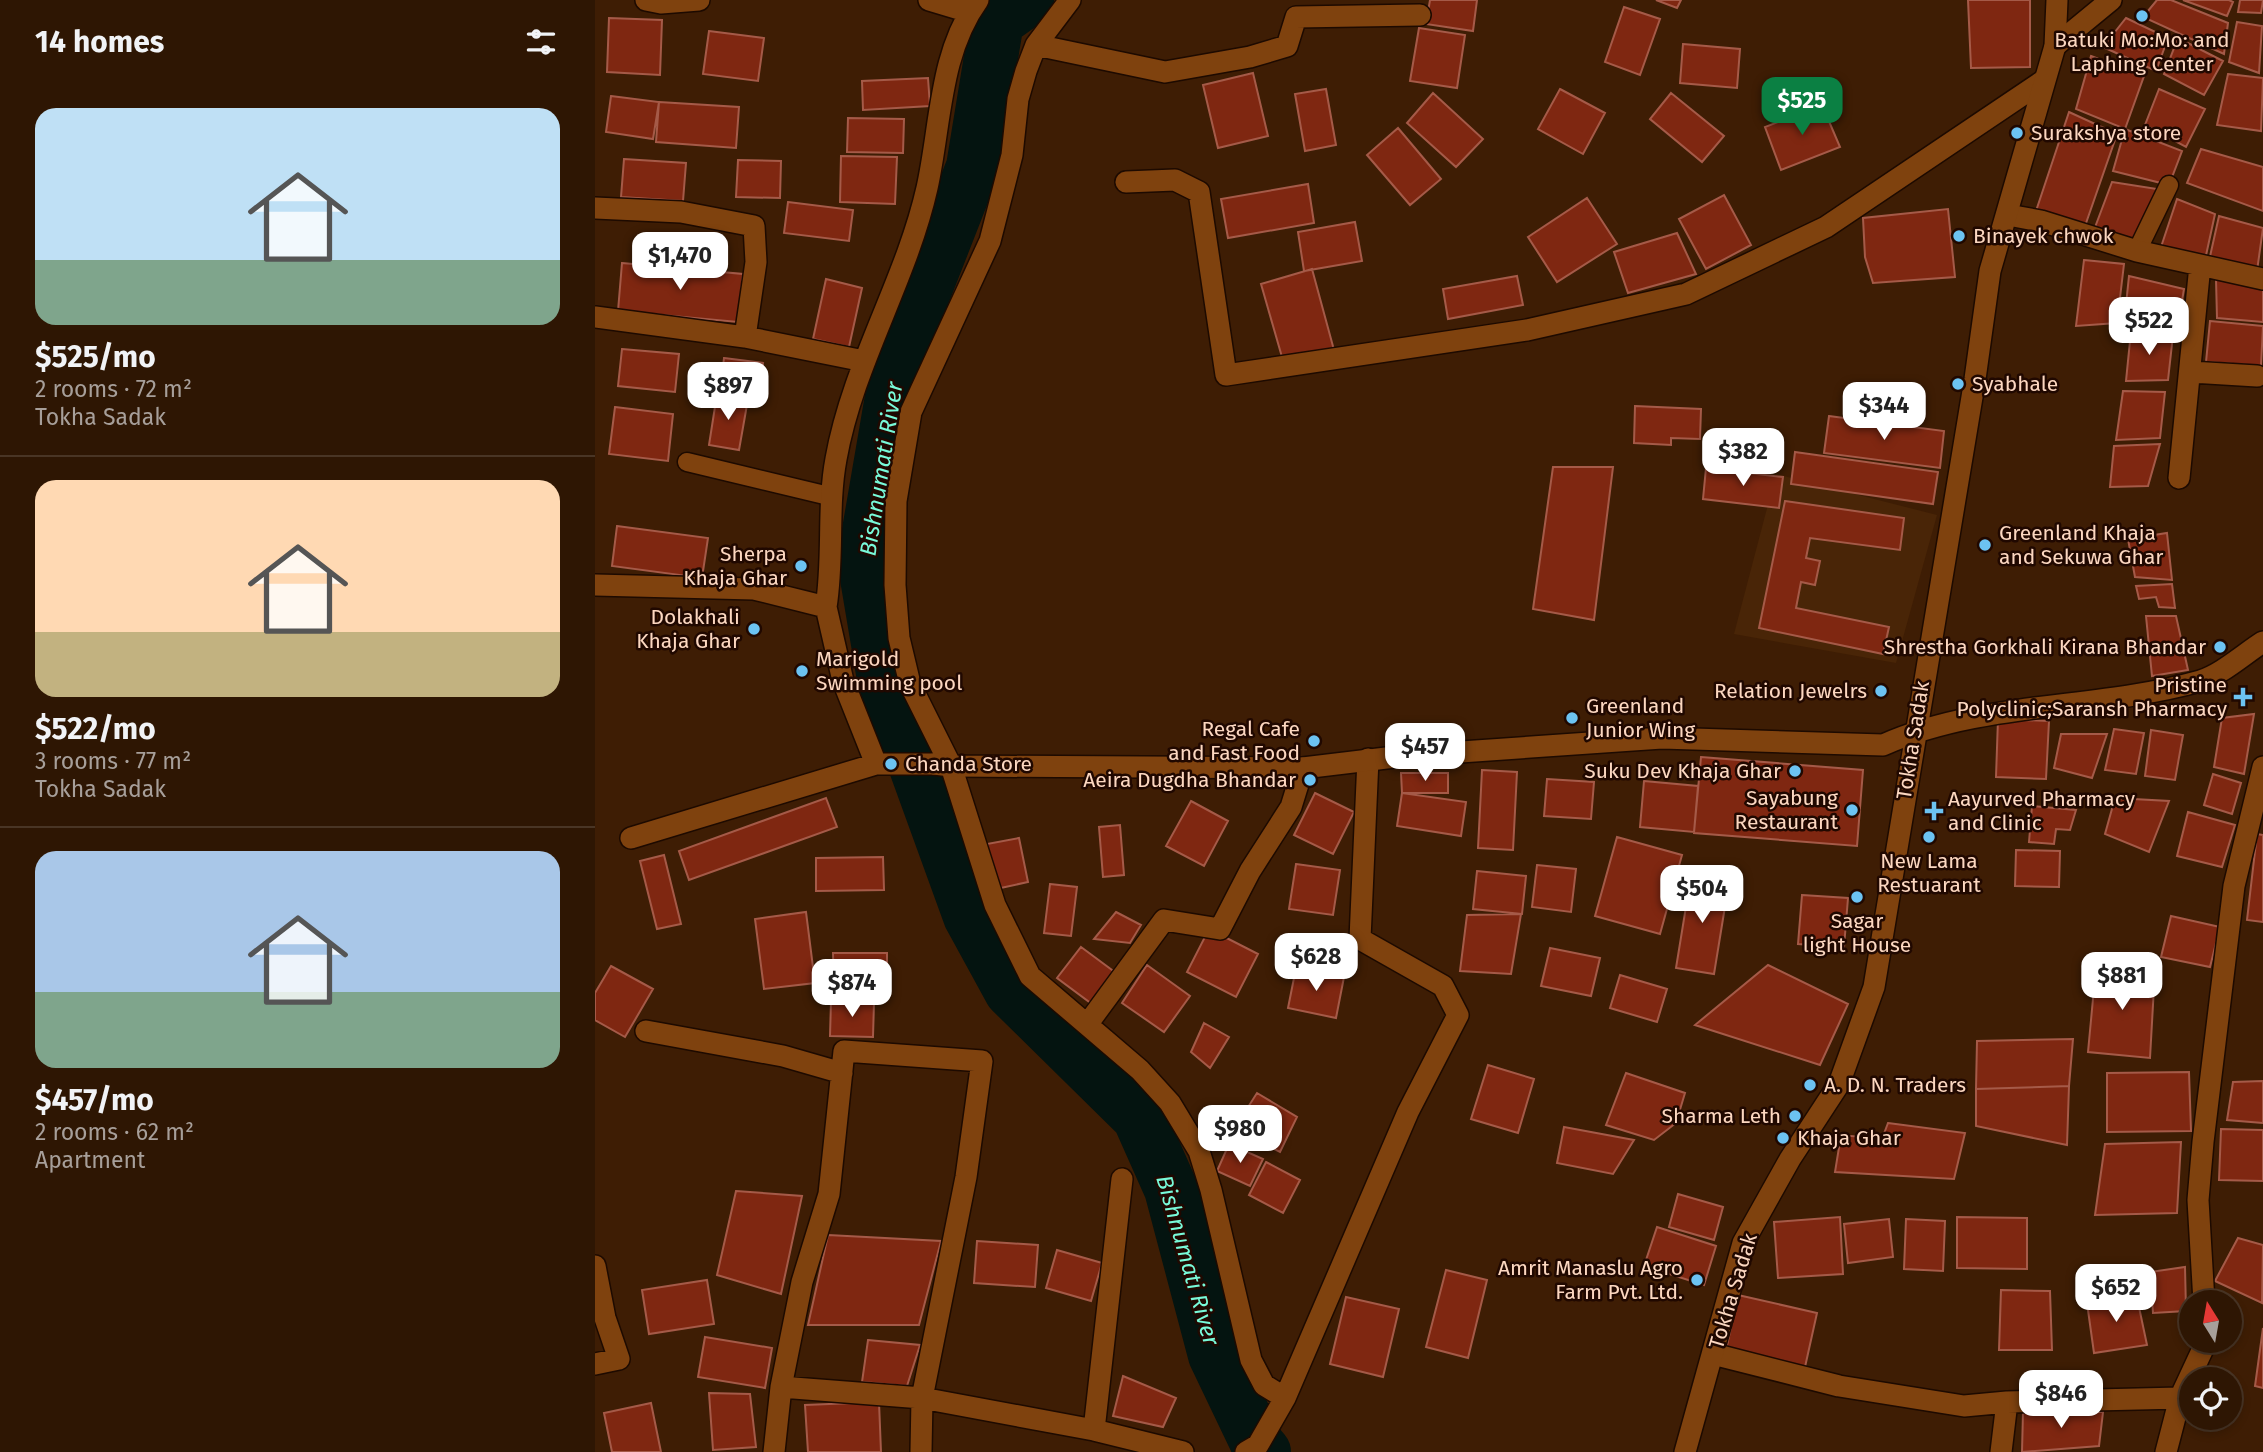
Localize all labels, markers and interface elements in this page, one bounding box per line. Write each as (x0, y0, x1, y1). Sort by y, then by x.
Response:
marker: Batuki Mo:Mo: and Laphing Center (2134, 8, 2150, 24)
icon: filters (522, 23, 560, 61)
text: 14 homes (35, 24, 164, 60)
place label: Batuki Mo:Mo: and Laphing Center (2054, 27, 2230, 77)
pin: $525 (1761, 78, 1843, 137)
text: $525 (1778, 86, 1826, 114)
place label: Surakshya store (2031, 120, 2181, 146)
marker: Surakshya store (2009, 125, 2025, 141)
icon: home (235, 154, 361, 280)
place label: Binayek chwok (1973, 223, 2114, 249)
marker: Binayek chwok (1951, 228, 1967, 244)
pin: $1,470 (623, 232, 737, 292)
text: $1,470 (648, 241, 712, 269)
pin: $522 (2108, 298, 2190, 357)
text: $522 (2125, 306, 2173, 334)
text: $525/mo (35, 339, 156, 375)
pin: $897 (687, 362, 769, 422)
text: $897 (704, 371, 753, 399)
place label: Syabhale (1972, 371, 2058, 397)
text: 2 rooms · 72 m² (35, 375, 192, 403)
marker: Syabhale (1950, 376, 1966, 392)
water label: Bishnumati River (853, 379, 909, 558)
pin: $344 (1843, 382, 1925, 442)
text: $344 (1859, 391, 1909, 419)
text: Tokha Sadak (35, 403, 166, 431)
pin: $382 (1702, 428, 1784, 488)
text: $382 (1718, 437, 1768, 465)
place label: Greenland Khaja and Sekuwa Ghar (1999, 520, 2163, 570)
icon: home (235, 526, 361, 652)
marker: Greenland Khaja and Sekuwa Ghar (1977, 537, 1993, 553)
place label: Sherpa Khaja Ghar (683, 541, 787, 591)
marker: Sherpa Khaja Ghar (793, 558, 809, 574)
place label: Dolakhali Khaja Ghar (636, 604, 740, 654)
marker: Dolakhali Khaja Ghar (746, 621, 762, 637)
place label: Shrestha Gorkhali Kirana Bhandar (1884, 634, 2206, 660)
marker: Shrestha Gorkhali Kirana Bhandar (2212, 639, 2228, 655)
place label: Marigold Swimming pool (816, 646, 962, 696)
marker: Marigold Swimming pool (794, 663, 810, 679)
place label: Pristine Polyclinic;Saransh Pharmacy (1956, 672, 2228, 722)
place label: Relation Jewelrs (1714, 678, 1867, 704)
street label: Tokha Sadak (1891, 679, 1935, 801)
marker: Relation Jewelrs (1873, 683, 1889, 699)
marker: Pristine Polyclinic;Saransh Pharmacy (2233, 687, 2253, 707)
place label: Greenland Junior Wing (1586, 693, 1695, 743)
marker: Greenland Junior Wing (1564, 710, 1580, 726)
text: $522/mo (35, 711, 156, 747)
place label: Regal Cafe and Fast Food (1168, 716, 1300, 766)
pin: $457 (1384, 724, 1466, 783)
text: $457 (1401, 732, 1449, 760)
marker: Regal Cafe and Fast Food (1306, 733, 1322, 749)
text: 3 rooms · 77 m² (35, 747, 191, 775)
place label: Chanda Store (905, 751, 1032, 777)
marker: Chanda Store (883, 756, 899, 772)
place label: Suku Dev Khaja Ghar (1584, 758, 1781, 784)
marker: Suku Dev Khaja Ghar (1787, 763, 1803, 779)
place label: Aeira Dugdha Bhandar (1083, 767, 1296, 793)
marker: Aeira Dugdha Bhandar (1302, 772, 1318, 788)
text: Tokha Sadak (35, 775, 166, 803)
place label: Sayabung Restaurant (1735, 785, 1838, 835)
place label: Aayurved Pharmacy and Clinic (1948, 786, 2136, 836)
marker: Sayabung Restaurant (1844, 802, 1860, 818)
marker: Aayurved Pharmacy and Clinic (1926, 803, 1942, 819)
marker: New Lama Restuarant (1921, 829, 1937, 845)
place label: New Lama Restuarant (1877, 848, 1981, 898)
pin: $504 (1661, 866, 1743, 925)
text: $504 (1676, 874, 1728, 902)
marker: Sagar light House (1849, 889, 1865, 905)
icon: home (235, 897, 361, 1023)
place label: Sagar light House (1803, 908, 1911, 958)
pin: $628 (1275, 934, 1357, 993)
text: $628 (1291, 942, 1341, 970)
pin: $881 (2081, 953, 2163, 1012)
pin: $874 (811, 960, 893, 1019)
text: $881 (2097, 961, 2147, 989)
text: $874 (828, 968, 876, 996)
place label: A. D. N. Traders (1824, 1072, 1966, 1098)
marker: A. D. N. Traders (1802, 1077, 1818, 1093)
text: $457/mo (35, 1082, 154, 1118)
place label: Sharma Leth (1661, 1103, 1781, 1129)
pin: $980 (1199, 1106, 1281, 1165)
marker: Sharma Leth (1787, 1108, 1803, 1124)
text: $980 (1214, 1114, 1266, 1142)
text: 2 rooms · 62 m² (35, 1118, 194, 1146)
place label: Khaja Ghar (1797, 1125, 1901, 1151)
marker: Khaja Ghar (1775, 1130, 1791, 1146)
text: Apartment (35, 1146, 145, 1174)
water label: Bishnumati River (1150, 1172, 1226, 1350)
street label: Tokha Sadak (1703, 1230, 1763, 1352)
place label: Amrit Manaslu Agro Farm Pvt. Ltd. (1498, 1255, 1683, 1305)
pin: $652 (2075, 1264, 2157, 1324)
marker: Amrit Manaslu Agro Farm Pvt. Ltd. (1689, 1272, 1705, 1288)
text: $652 (2091, 1273, 2141, 1301)
north arrow (2179, 1290, 2242, 1353)
map controls (2179, 1290, 2242, 1430)
button: locate (2179, 1367, 2242, 1430)
pin: $846 (2020, 1370, 2102, 1430)
text: $846 (2035, 1379, 2087, 1407)

